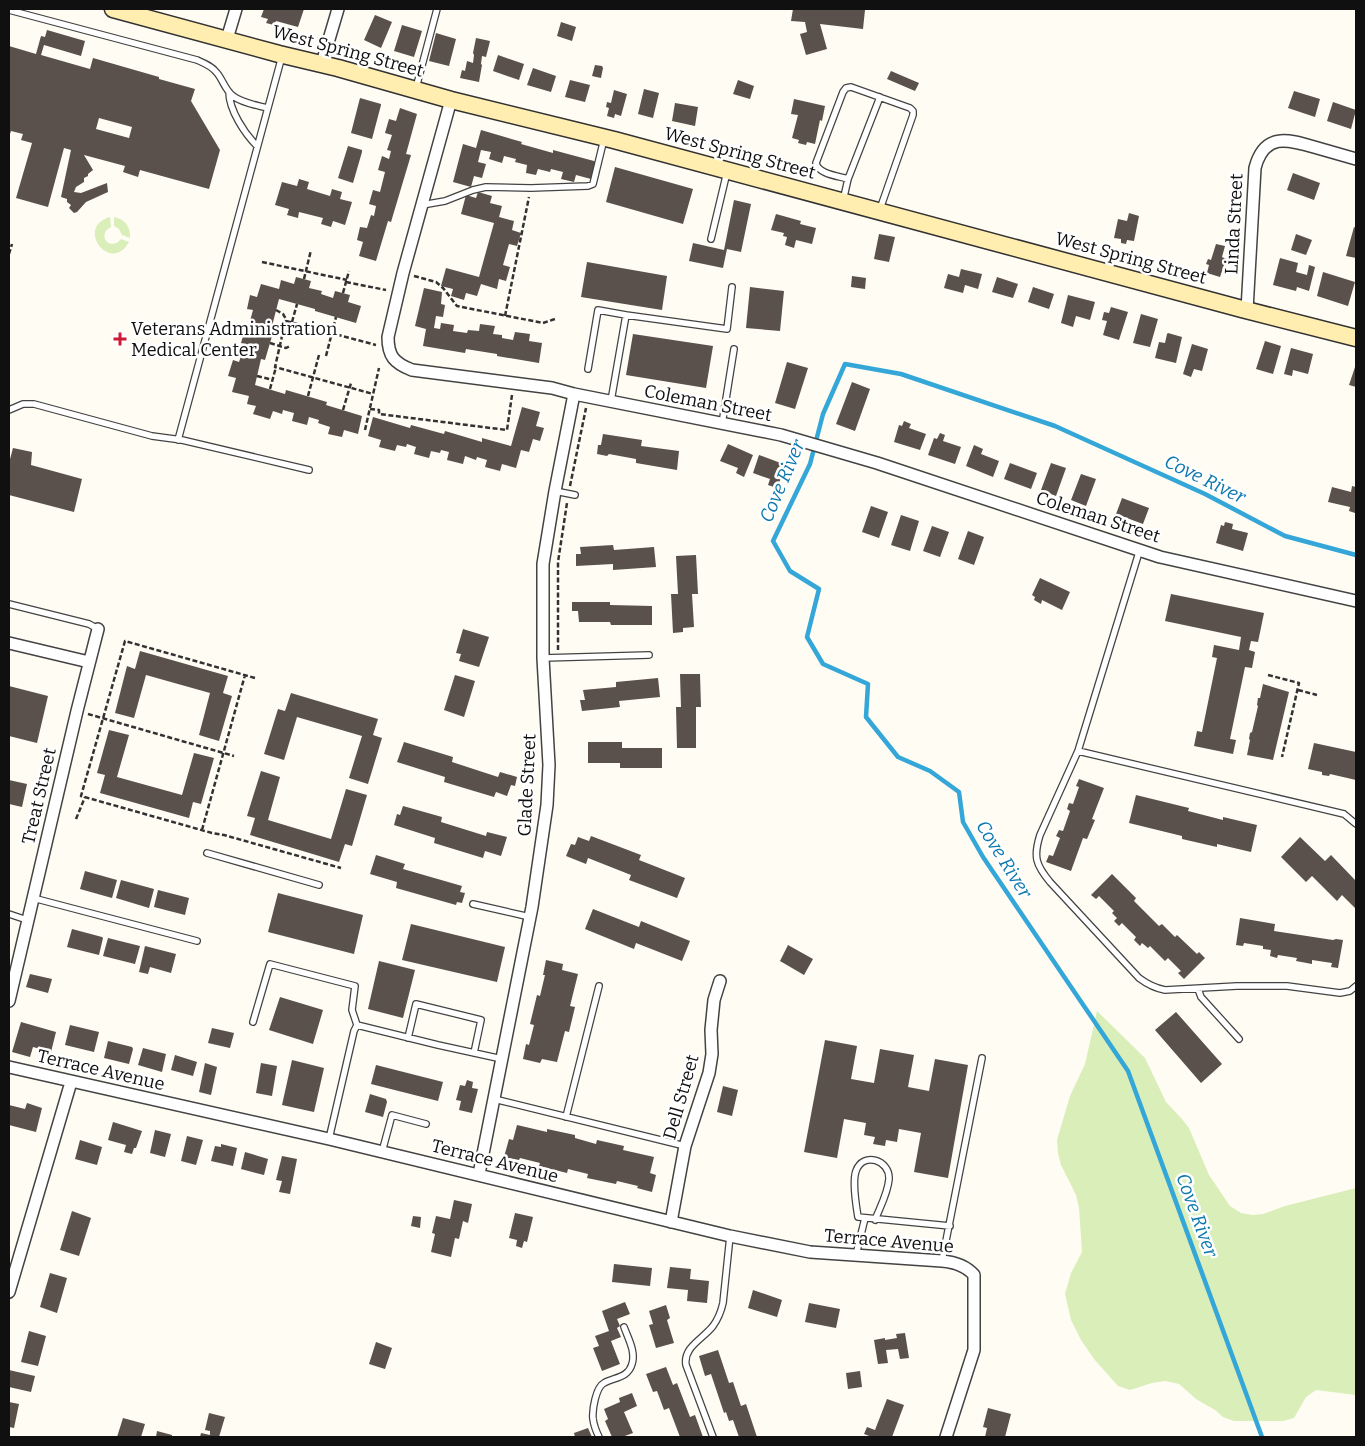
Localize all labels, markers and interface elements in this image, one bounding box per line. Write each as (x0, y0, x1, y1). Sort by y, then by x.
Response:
street label: West Spring Street (270, 20, 426, 82)
street label: West Spring Street (662, 122, 818, 184)
street label: Linda Street (1220, 172, 1248, 275)
street label: West Spring Street (1053, 227, 1209, 289)
place label: Veterans Administration Medical Center (131, 318, 338, 361)
marker: Veterans Administration Medical Center (113, 332, 127, 346)
street label: Coleman Street (642, 380, 774, 426)
water label: Cove River (754, 435, 810, 526)
water label: Cove River (1161, 450, 1250, 509)
street label: Coleman Street (1033, 487, 1163, 548)
street label: Glade Street (513, 733, 541, 837)
street label: Treat Street (17, 745, 61, 846)
water label: Cove River (971, 816, 1038, 903)
street label: Terrace Avenue (35, 1045, 167, 1095)
street label: Dell Street (658, 1051, 704, 1142)
street label: Terrace Avenue (429, 1135, 561, 1187)
water label: Cove River (1171, 1170, 1223, 1261)
street label: Terrace Avenue (823, 1224, 955, 1258)

